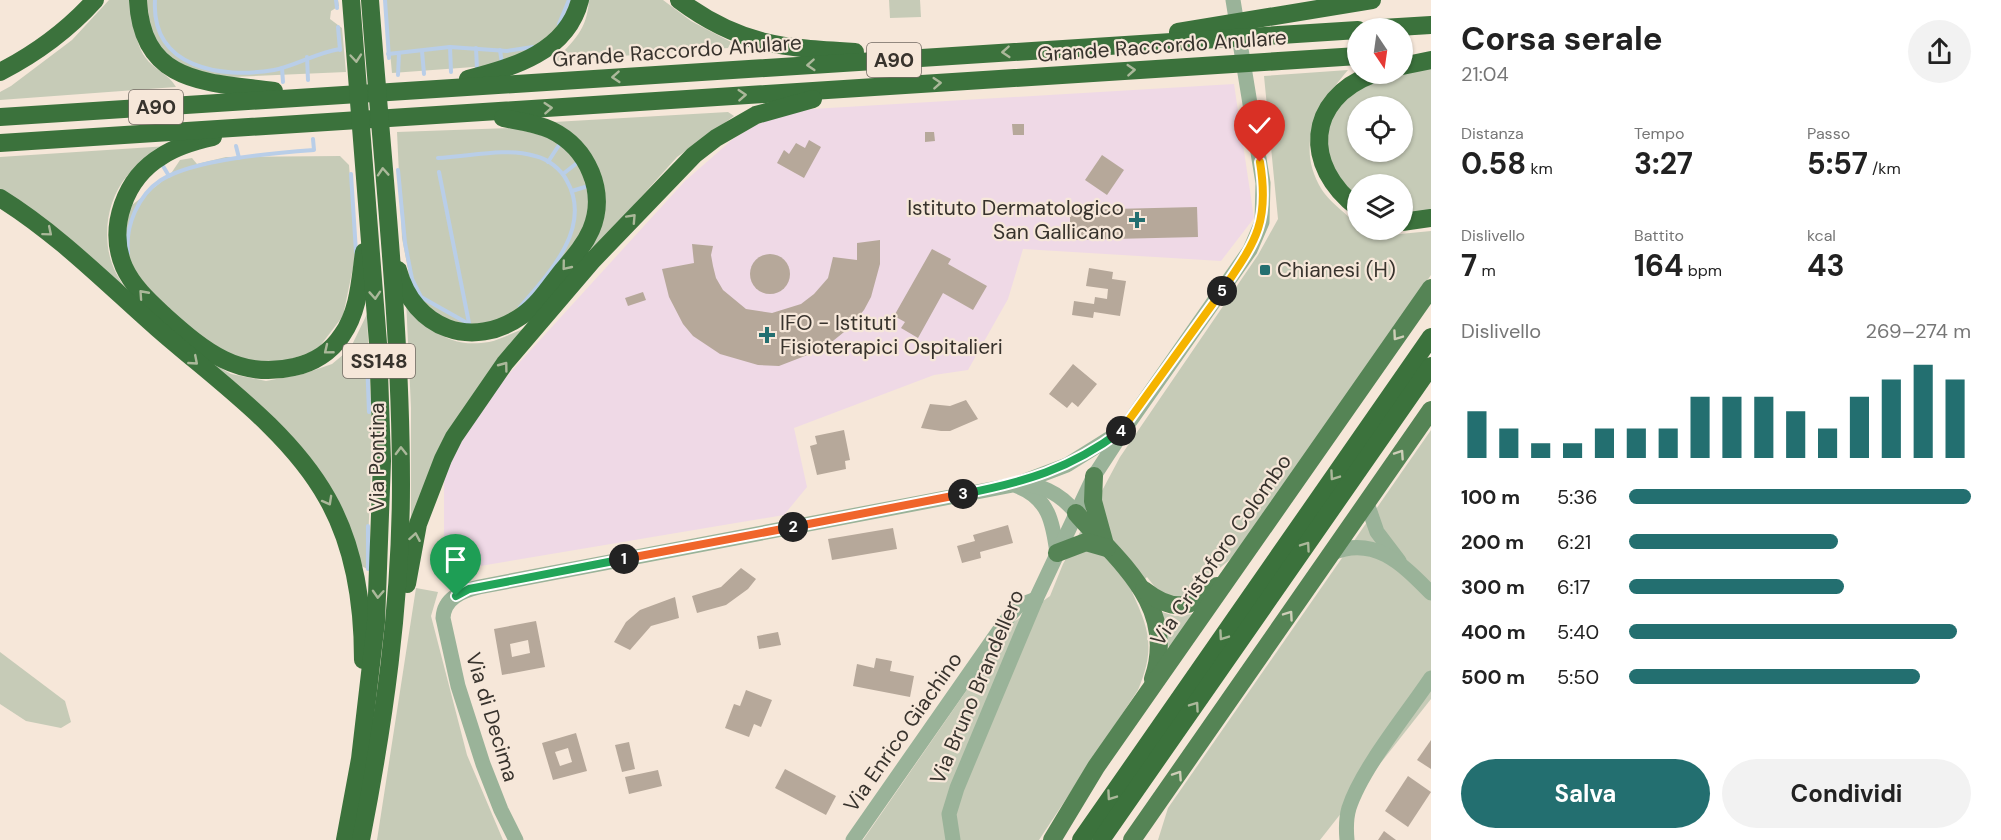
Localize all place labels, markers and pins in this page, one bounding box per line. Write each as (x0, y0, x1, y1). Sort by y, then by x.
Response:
pin (1234, 100, 1285, 162)
place label: Istituto Dermatologico San Gallicano (907, 194, 1124, 246)
marker: Istituto Dermatologico San Gallicano (1128, 211, 1146, 229)
place label: Chianesi (H) (1277, 256, 1396, 284)
marker: Chianesi (H) (1258, 263, 1272, 277)
pin: 5 (1207, 276, 1237, 306)
place label: IFO - Istituti Fisioterapici Ospitalieri (780, 309, 1003, 361)
marker: IFO - Istituti Fisioterapici Ospitalieri (758, 326, 776, 344)
pin: 4 (1106, 416, 1136, 446)
pin: 3 (948, 479, 978, 509)
pin: 2 (778, 512, 808, 542)
pin (430, 534, 481, 596)
pin: 1 (609, 544, 639, 574)

